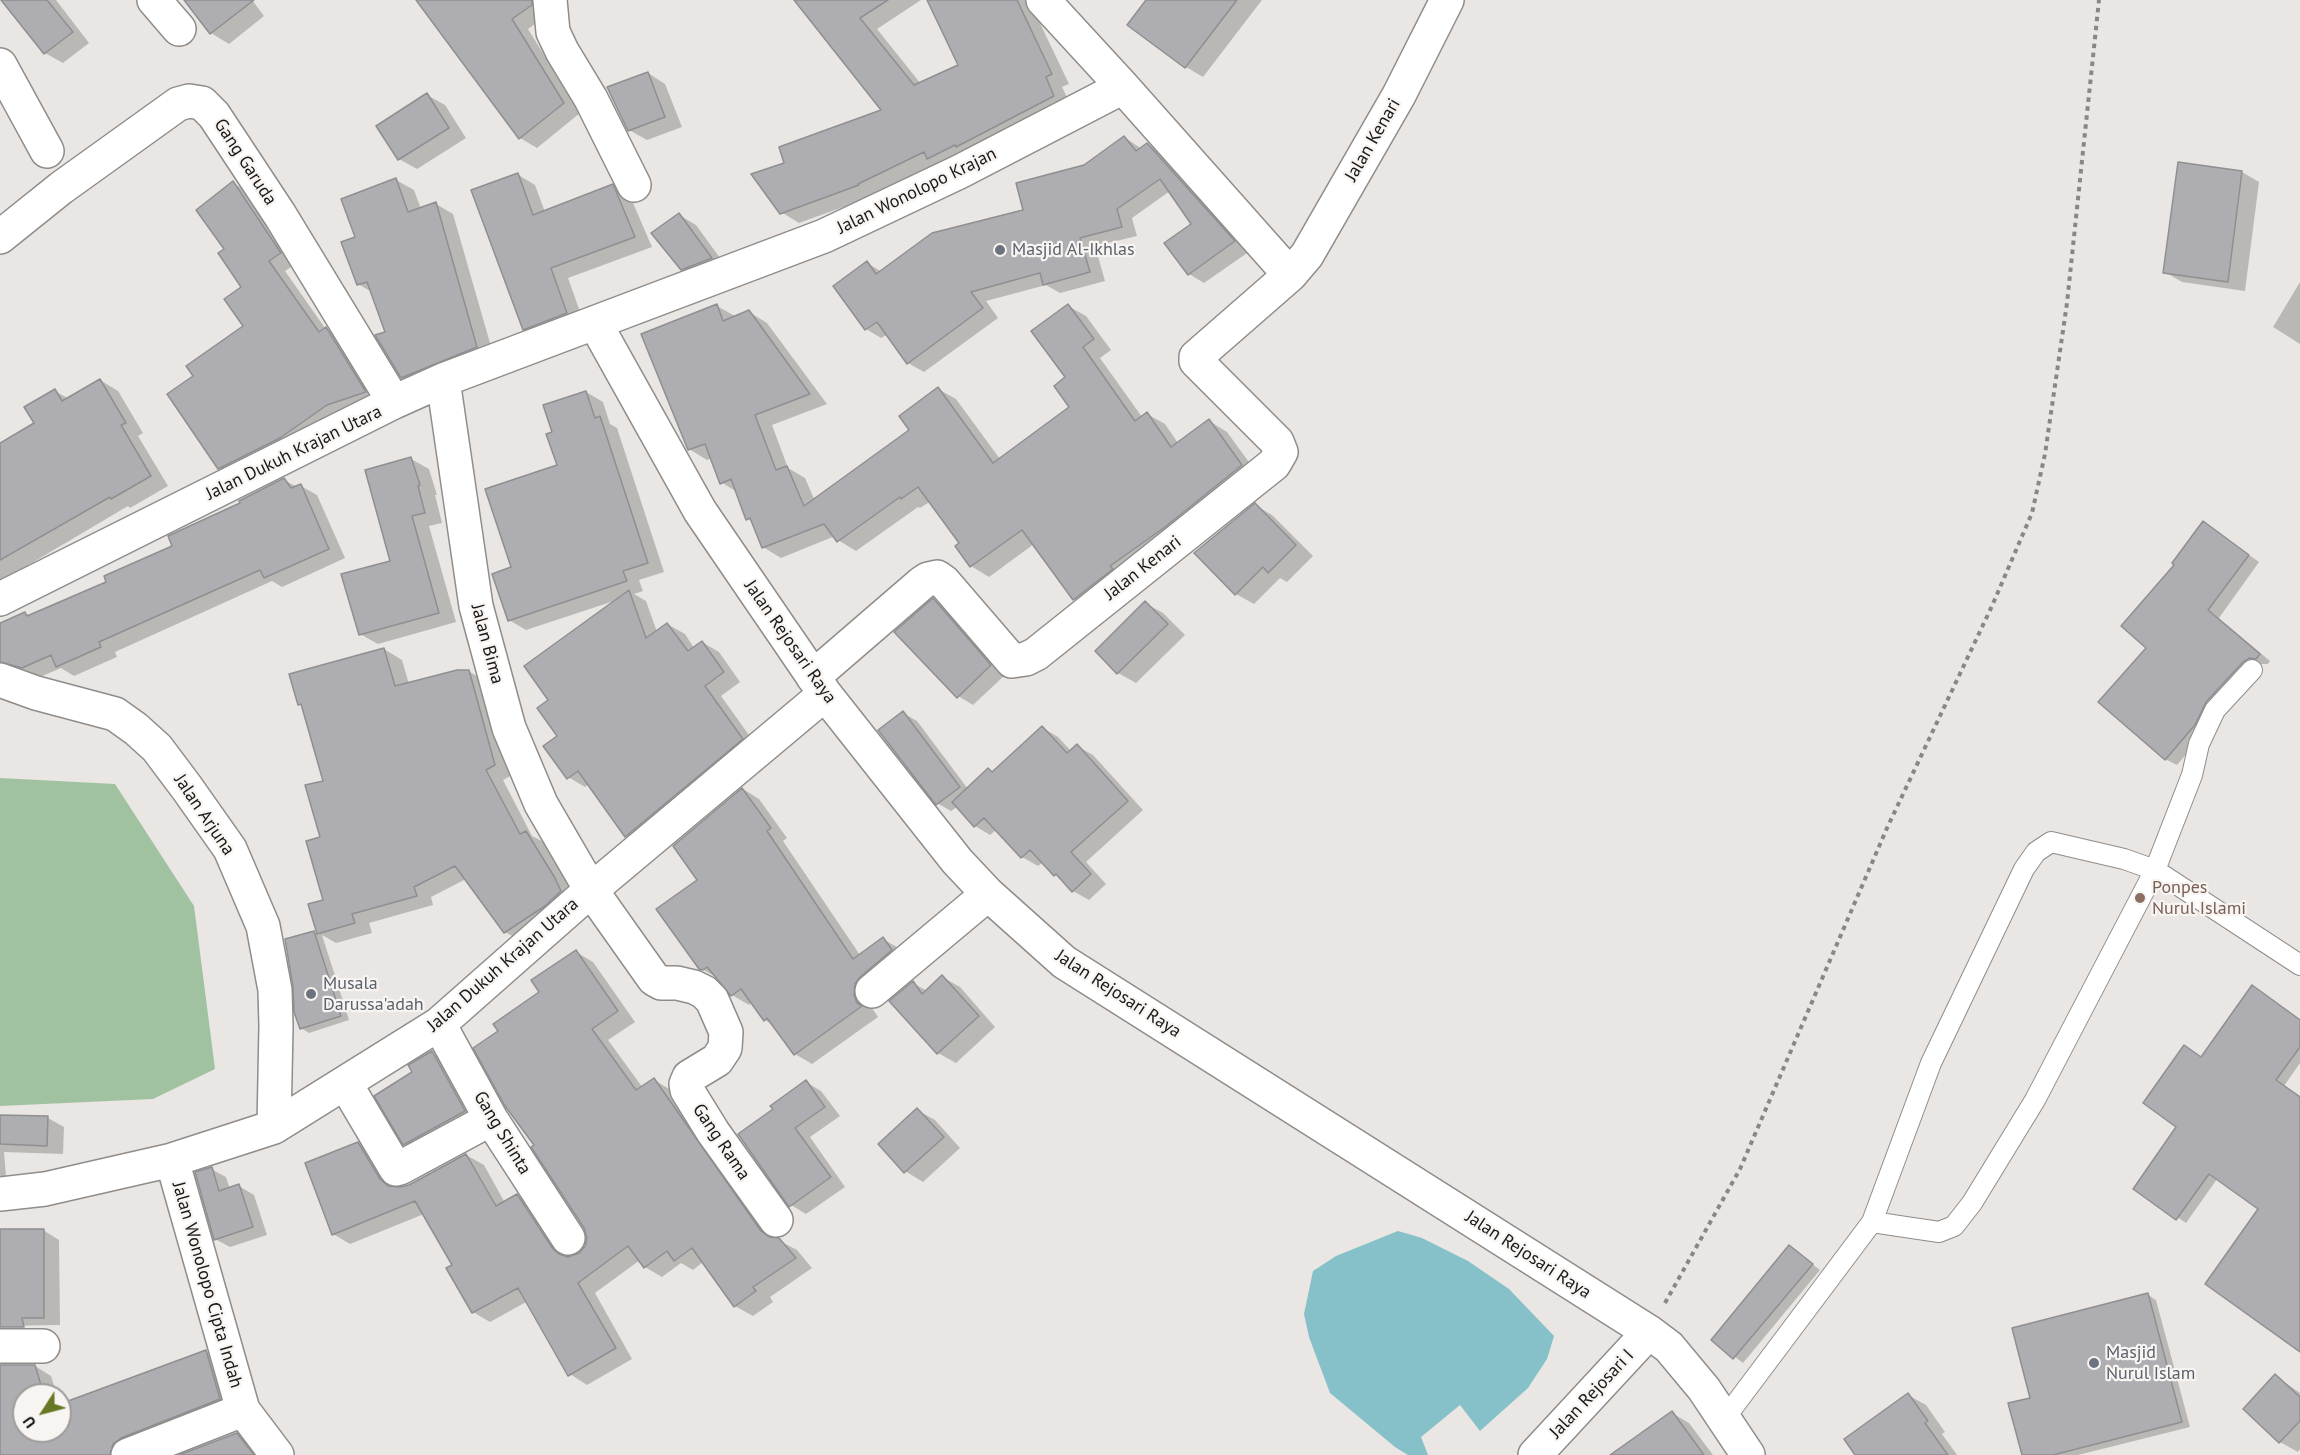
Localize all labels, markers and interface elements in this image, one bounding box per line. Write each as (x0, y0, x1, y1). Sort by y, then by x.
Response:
street label: Jalan Kenari (1341, 95, 1405, 185)
street label: Gang Garuda (209, 115, 281, 209)
street label: Jalan Wonolopo Krajan (834, 143, 1000, 239)
place label: Masjid Al-Ikhlas (1012, 239, 1135, 261)
marker: Masjid Al-Ikhlas (993, 243, 1007, 257)
street label: Jalan Dukuh Krajan Utara (202, 401, 386, 505)
street label: Jalan Kenari (1100, 531, 1186, 605)
street label: Jalan Rejosari Raya (739, 576, 841, 708)
street label: Jalan Bima (466, 602, 508, 686)
street label: Jalan Arjuna (169, 770, 239, 860)
place label: Ponpes Nurul Islami (2152, 877, 2246, 920)
marker: Ponpes Nurul Islami (2133, 891, 2147, 905)
street label: Jalan Dukuh Krajan Utara (423, 893, 583, 1037)
street label: Jalan Rejosari Raya (1051, 945, 1185, 1043)
place label: Musala Darussa'adah (323, 973, 424, 1016)
marker: Musala Darussa'adah (304, 987, 318, 1001)
street label: Gang Shinta (469, 1087, 535, 1179)
street label: Gang Rama (688, 1100, 754, 1184)
street label: Jalan Wonolopo Cipta Indah (167, 1179, 247, 1391)
street label: Jalan Rejosari Raya (1461, 1206, 1595, 1304)
place label: Masjid Nurul Islam (2106, 1342, 2195, 1384)
street label: Jalan Rejosari I (1545, 1345, 1639, 1443)
marker: Masjid Nurul Islam (2087, 1356, 2101, 1370)
north arrow (12, 1383, 72, 1443)
text: U (18, 1412, 40, 1432)

